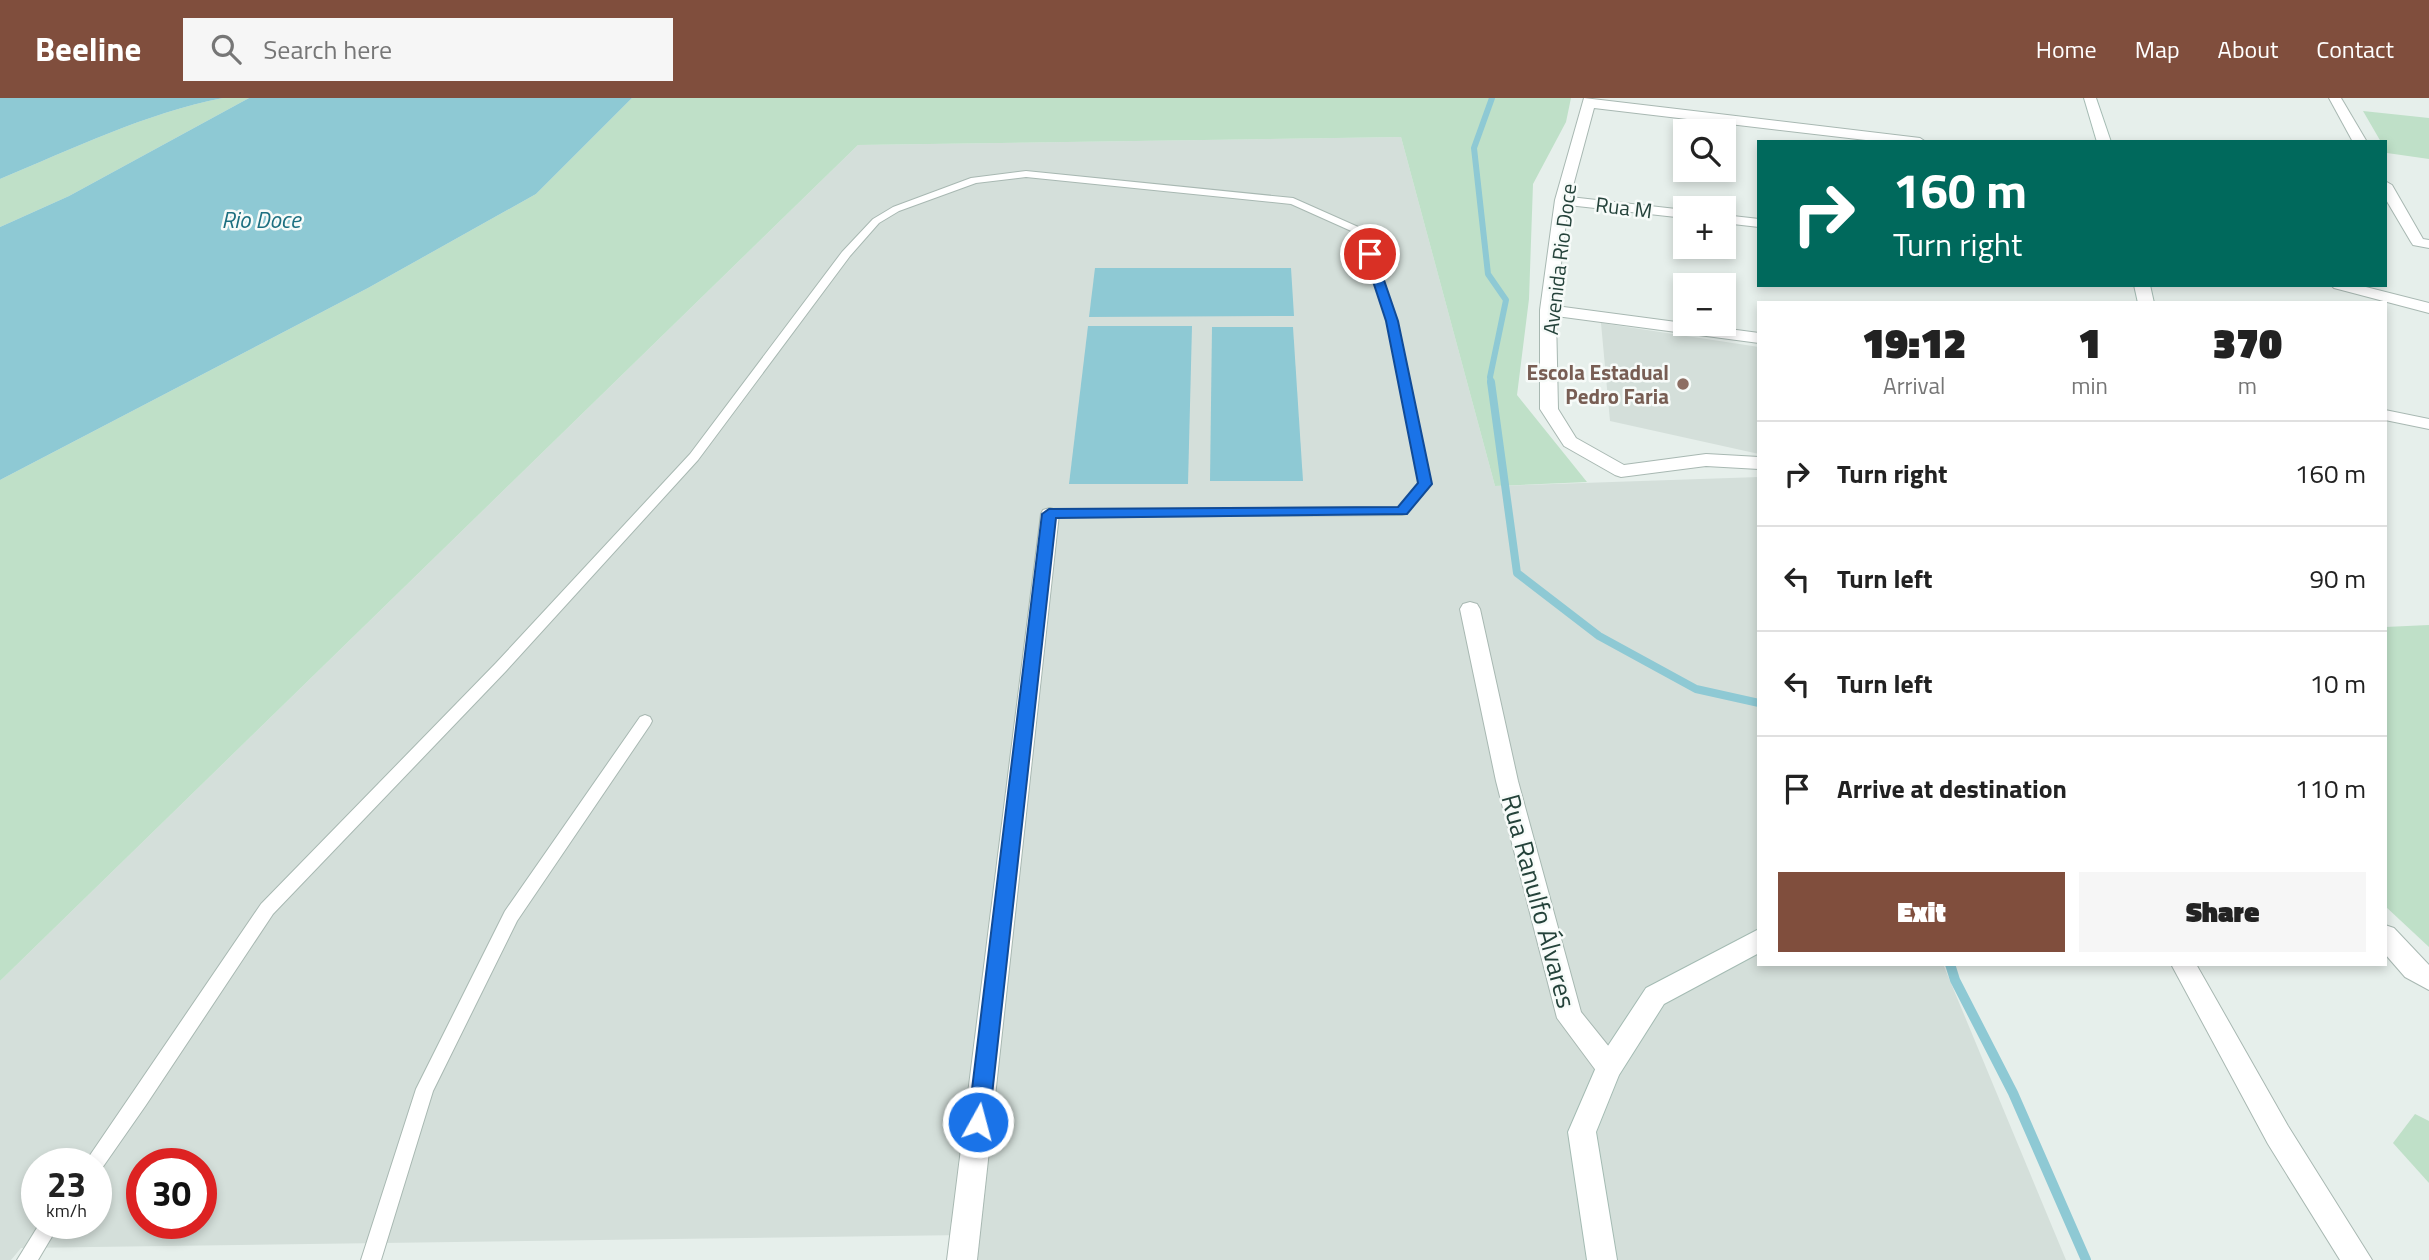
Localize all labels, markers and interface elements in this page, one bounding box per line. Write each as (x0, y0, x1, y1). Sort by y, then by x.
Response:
search box (183, 18, 673, 81)
text: Beeline (35, 24, 141, 74)
icon: search (207, 30, 245, 68)
text: Search here (263, 30, 392, 69)
text: Home (2036, 31, 2097, 67)
text: Map (2135, 31, 2180, 67)
text: About (2218, 31, 2278, 67)
text: Contact (2316, 31, 2394, 67)
map controls (1673, 119, 1736, 336)
button: search (1673, 119, 1736, 182)
text: 160 m (1893, 152, 2027, 227)
icon: right (1778, 168, 1869, 259)
street label: Avenida Rio Doce (1534, 181, 1584, 337)
street label: Rua M (1594, 188, 1654, 226)
button: + (1673, 196, 1736, 259)
water label: Rio Doce (221, 202, 302, 237)
text: Turn right (1893, 220, 2022, 268)
pin (1340, 224, 1400, 284)
icon: arrive (1351, 235, 1389, 273)
button: − (1673, 273, 1736, 336)
text: 19:12 (1862, 310, 1966, 374)
text: 1 (2078, 310, 2101, 374)
text: 370 (2213, 310, 2282, 374)
place label: Escola Estadual Pedro Faria (1527, 356, 1669, 412)
text: Arrival (1883, 368, 1945, 403)
text: min (2071, 368, 2108, 403)
text: m (2238, 368, 2257, 403)
marker: Escola Estadual Pedro Faria (1675, 376, 1691, 392)
text: Turn right (1837, 454, 1948, 493)
text: 160 m (2295, 454, 2366, 493)
icon: right (1778, 455, 1816, 493)
text: Turn left (1837, 559, 1932, 598)
text: 90 m (2309, 559, 2366, 598)
icon: left (1778, 560, 1816, 598)
text: Turn left (1837, 664, 1932, 703)
text: 10 m (2309, 664, 2366, 703)
icon: left (1778, 665, 1816, 703)
text: Arrive at destination (1837, 769, 2067, 808)
text: 110 m (2295, 769, 2366, 808)
icon: arrive (1778, 770, 1816, 808)
street label: Rua Ranulfo Álvares (1492, 790, 1586, 1012)
button: Exit (1778, 872, 2065, 952)
button: Share (2079, 872, 2366, 952)
position arrow (941, 1085, 1015, 1159)
speed limit sign: 30 (126, 1148, 217, 1239)
text: 23 (47, 1157, 86, 1211)
text: km/h (46, 1197, 87, 1224)

